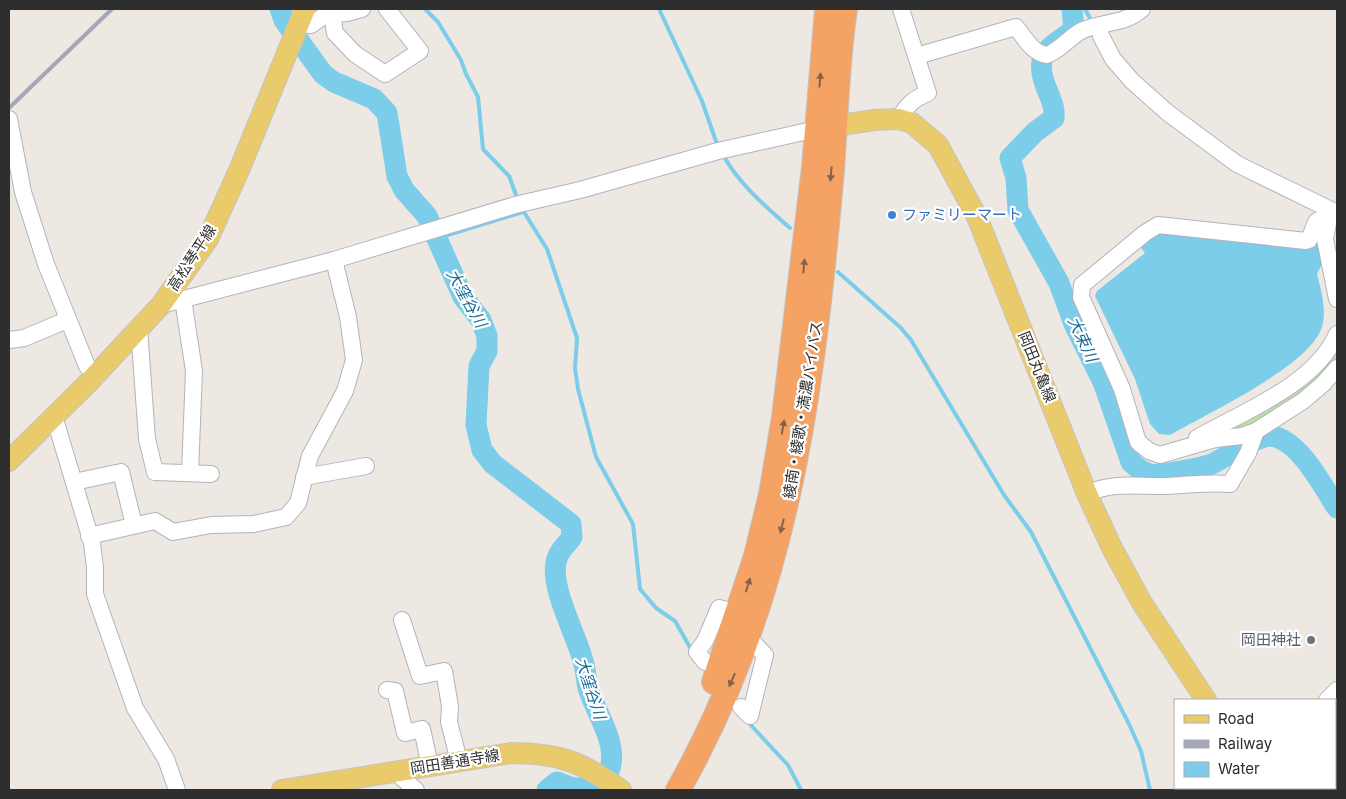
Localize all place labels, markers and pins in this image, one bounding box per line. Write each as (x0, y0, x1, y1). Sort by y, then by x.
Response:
place label: ファミリーマート (902, 205, 1022, 224)
marker: ファミリーマート (886, 209, 898, 221)
place label: 岡田神社 (1241, 630, 1301, 649)
marker: 岡田神社 (1305, 634, 1317, 646)

